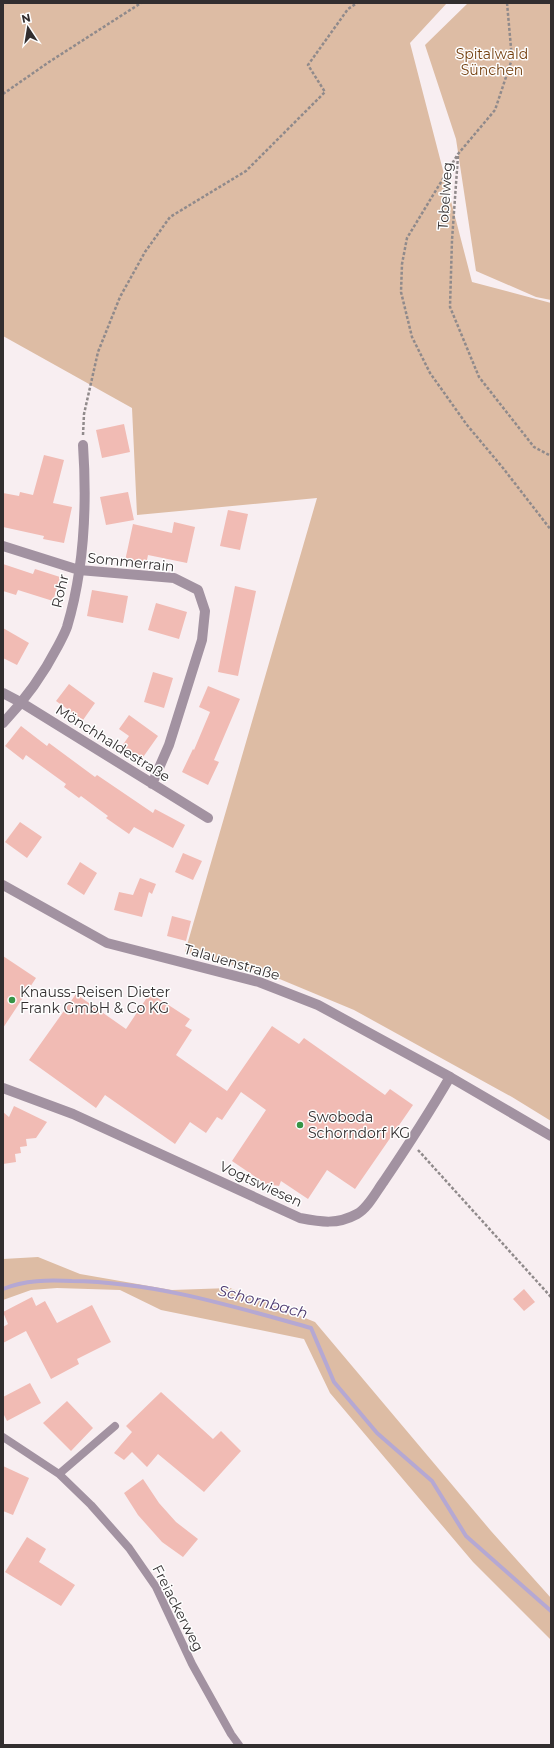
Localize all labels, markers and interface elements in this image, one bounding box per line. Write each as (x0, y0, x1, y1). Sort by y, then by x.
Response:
north arrow (8, 8, 48, 48)
text: N (20, 10, 32, 26)
park label: Spitalwald Sünchen (456, 45, 528, 79)
street label: Tobelweg (434, 162, 456, 230)
street label: Sommerrain (87, 548, 175, 576)
street label: Rohr (47, 572, 73, 610)
street label: Mönchhaldestraße (52, 700, 174, 786)
street label: Talauenstraße (182, 940, 282, 984)
place label: Knauss-Reisen Dieter Frank GmbH & Co KG (20, 983, 170, 1017)
marker: Knauss-Reisen Dieter Frank GmbH & Co KG (7, 995, 17, 1005)
place label: Swoboda Schorndorf KG (308, 1108, 410, 1142)
marker: Swoboda Schorndorf KG (295, 1120, 305, 1130)
street label: Vogtswiesen (217, 1157, 305, 1211)
water label: Schornbach (216, 1280, 310, 1323)
street label: Freiackerweg (148, 1562, 208, 1654)

